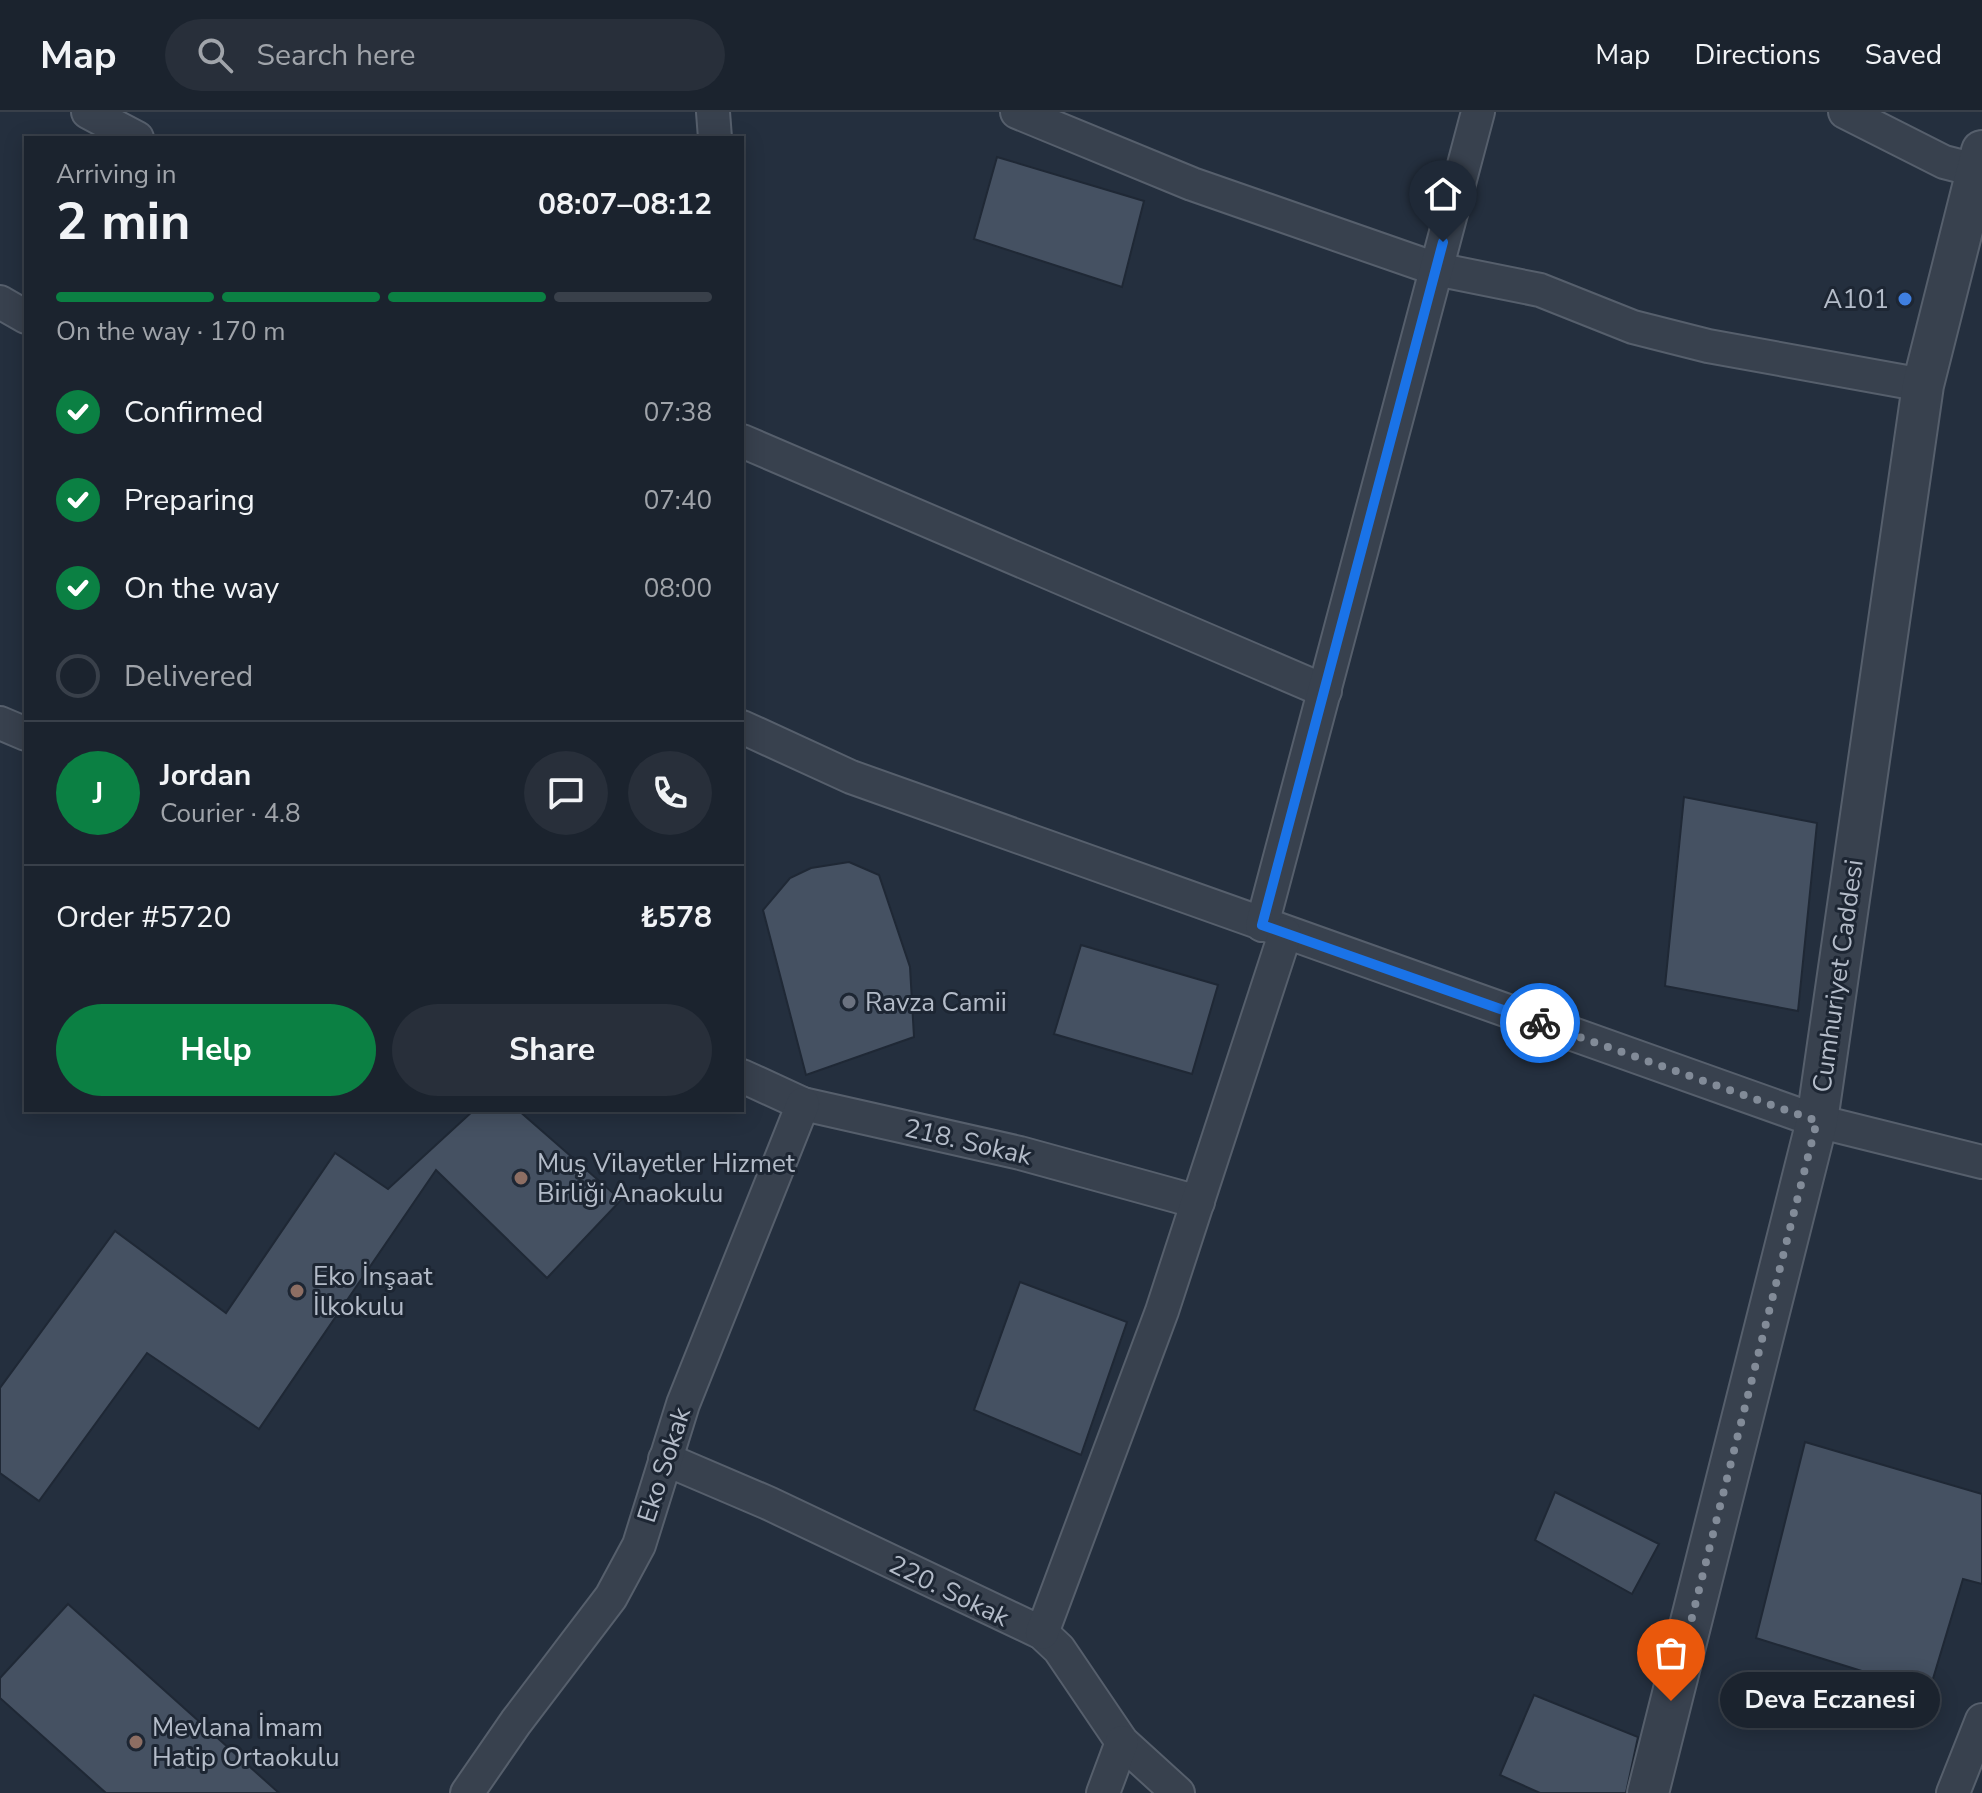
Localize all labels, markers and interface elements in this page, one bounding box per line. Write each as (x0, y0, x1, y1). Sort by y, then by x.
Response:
search box (165, 19, 725, 91)
text: Map (40, 30, 117, 81)
icon: search (193, 33, 237, 77)
text: Search here (257, 35, 416, 76)
text: Map (1595, 36, 1650, 74)
text: Directions (1694, 36, 1821, 74)
text: Saved (1865, 36, 1942, 74)
text: Arriving in (56, 157, 177, 192)
pin (1409, 160, 1477, 242)
icon: home (1421, 172, 1465, 216)
text: 08:07–08:12 (538, 184, 712, 225)
text: 2 min (56, 186, 191, 257)
place label: A101 (1823, 282, 1889, 317)
marker: A101 (1896, 290, 1914, 308)
text: On the way · 170 m (56, 314, 285, 349)
icon: check (56, 390, 100, 434)
text: Confirmed (124, 392, 264, 433)
text: 07:38 (644, 395, 712, 430)
icon: check (56, 478, 100, 522)
text: Preparing (124, 480, 255, 521)
text: 07:40 (644, 483, 712, 518)
icon: check (56, 566, 100, 610)
text: On the way (124, 568, 279, 609)
text: 08:00 (644, 571, 712, 606)
text: Delivered (124, 656, 253, 697)
button: chat (524, 751, 608, 835)
button: phone (628, 751, 712, 835)
text: Jordan (160, 755, 251, 796)
text: J (93, 773, 103, 814)
text: Courier · 4.8 (160, 796, 301, 831)
street label: Cumhuriyet Caddesi (1804, 857, 1872, 1095)
text: Order #5720 (56, 897, 231, 938)
text: ₺578 (640, 897, 712, 938)
courier (1500, 983, 1580, 1063)
place label: Ravza Camii (865, 985, 1007, 1020)
marker: Ravza Camii (840, 993, 858, 1011)
icon: bike (1518, 1001, 1562, 1045)
button: Help (56, 1004, 376, 1096)
button: Share (392, 1004, 712, 1096)
street label: 218. Sokak (901, 1110, 1036, 1174)
place label: Muş Vilayetler Hizmet Birliği Anaokulu (537, 1146, 796, 1211)
marker: Muş Vilayetler Hizmet Birliği Anaokulu (512, 1169, 530, 1187)
place label: Eko İnşaat İlkokulu (313, 1259, 433, 1324)
marker: Eko İnşaat İlkokulu (288, 1282, 306, 1300)
street label: Eko Sokak (629, 1402, 699, 1527)
street label: 220. Sokak (883, 1547, 1016, 1636)
pin (1637, 1619, 1705, 1701)
icon: bag (1649, 1631, 1693, 1675)
callout: Deva Eczanesi (1719, 1673, 1939, 1729)
text: Deva Eczanesi (1744, 1682, 1916, 1717)
place label: Mevlana İmam Hatip Ortaokulu (152, 1710, 340, 1775)
marker: Mevlana İmam Hatip Ortaokulu (127, 1733, 145, 1751)

